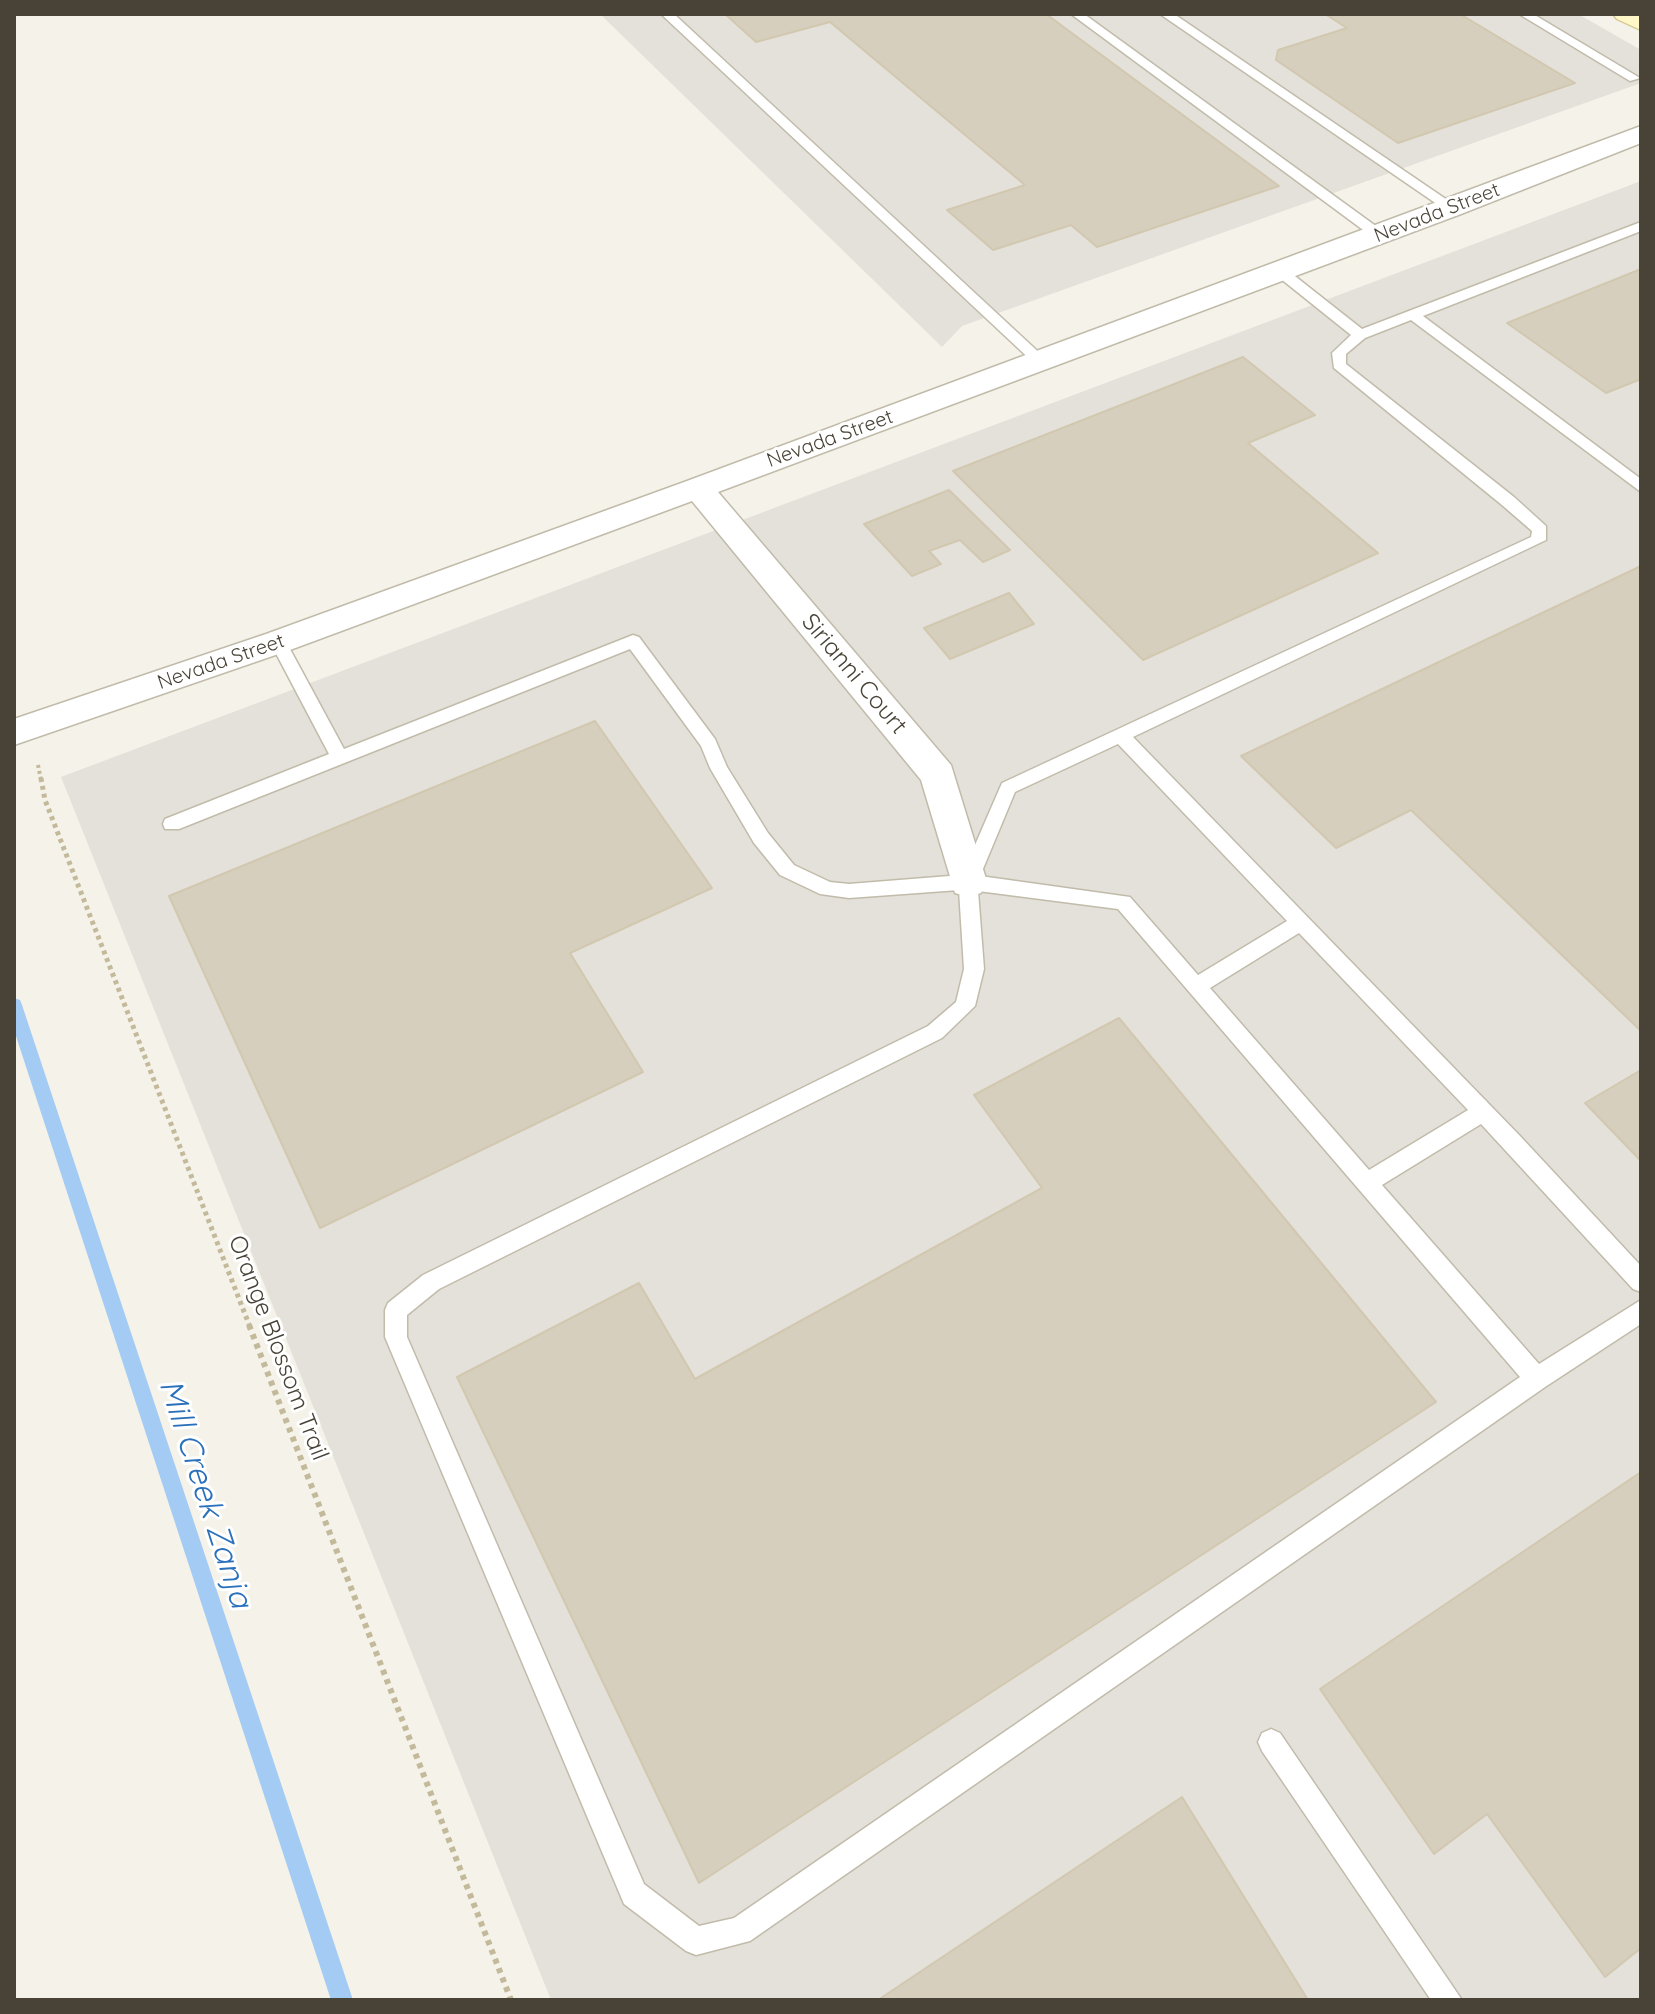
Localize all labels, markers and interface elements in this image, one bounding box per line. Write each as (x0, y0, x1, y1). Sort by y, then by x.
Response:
street label: Nevada Street (1371, 178, 1503, 248)
street label: Nevada Street (764, 405, 896, 473)
street label: Sirianni Court (795, 608, 913, 740)
street label: Nevada Street (154, 629, 288, 695)
street label: Orange Blossom Trail (222, 1232, 334, 1464)
water label: Mill Creek Zanja (150, 1375, 260, 1613)

